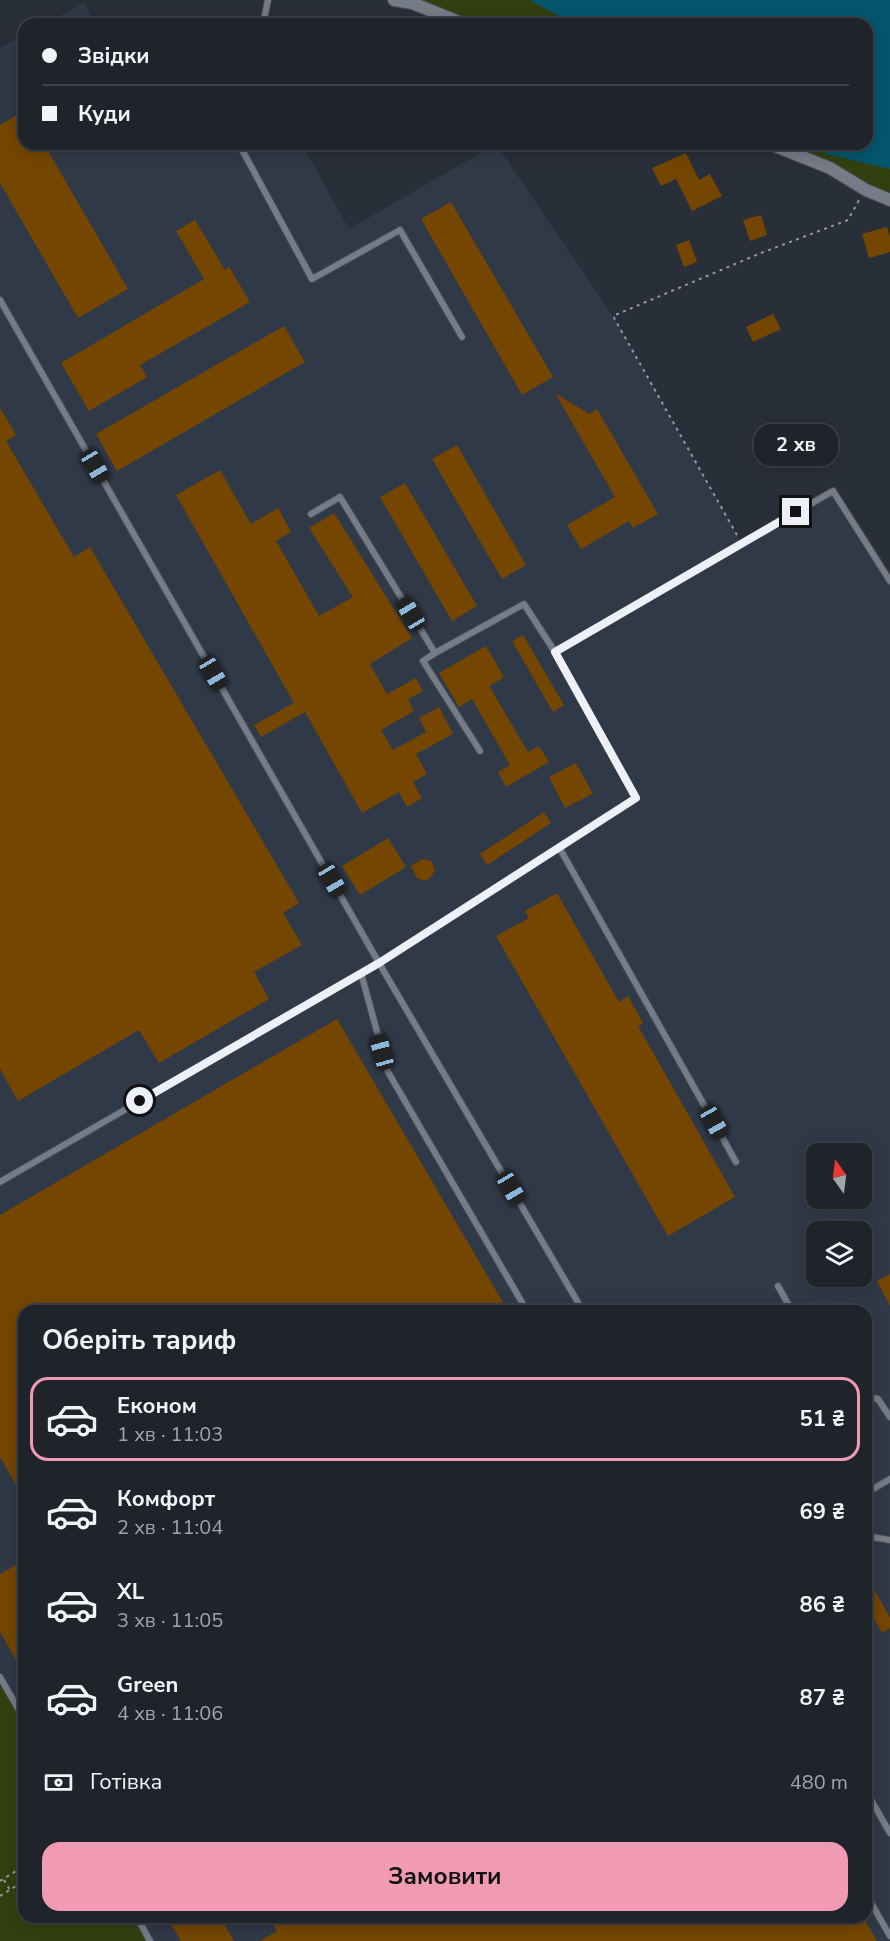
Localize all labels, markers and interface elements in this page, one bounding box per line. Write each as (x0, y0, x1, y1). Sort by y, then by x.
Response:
text: Звідки (78, 41, 150, 71)
text: Куди (78, 99, 131, 129)
callout: 2 хв (754, 425, 838, 467)
text: 2 хв (776, 431, 816, 458)
car (78, 446, 112, 486)
route end (782, 498, 809, 525)
car (394, 594, 428, 634)
car (196, 653, 230, 693)
car (315, 860, 349, 900)
car (369, 1032, 395, 1072)
route start (126, 1087, 153, 1114)
car (697, 1102, 731, 1142)
north arrow (806, 1143, 872, 1209)
map controls (806, 1143, 872, 1287)
car (494, 1168, 528, 1208)
button: layers (806, 1221, 872, 1287)
text: Оберіть тариф (42, 1322, 236, 1359)
text: Економ (117, 1391, 197, 1421)
icon: car (45, 1392, 99, 1446)
text: 51 ₴ (799, 1404, 845, 1434)
text: 1 хв · 11:03 (117, 1421, 223, 1448)
text: Комфорт (117, 1484, 215, 1514)
icon: car (45, 1485, 99, 1539)
text: 69 ₴ (799, 1497, 845, 1527)
text: 2 хв · 11:04 (117, 1514, 223, 1541)
text: XL (117, 1577, 144, 1607)
icon: car (45, 1578, 99, 1632)
text: 86 ₴ (799, 1590, 845, 1620)
text: 3 хв · 11:05 (117, 1607, 223, 1634)
text: Green (117, 1670, 178, 1700)
icon: car (45, 1671, 99, 1725)
text: 87 ₴ (799, 1683, 845, 1713)
text: 4 хв · 11:06 (117, 1700, 223, 1727)
icon: cash (42, 1766, 75, 1799)
text: Готівка (90, 1767, 162, 1797)
text: 480 m (790, 1769, 848, 1796)
button: Замовити (42, 1842, 848, 1911)

